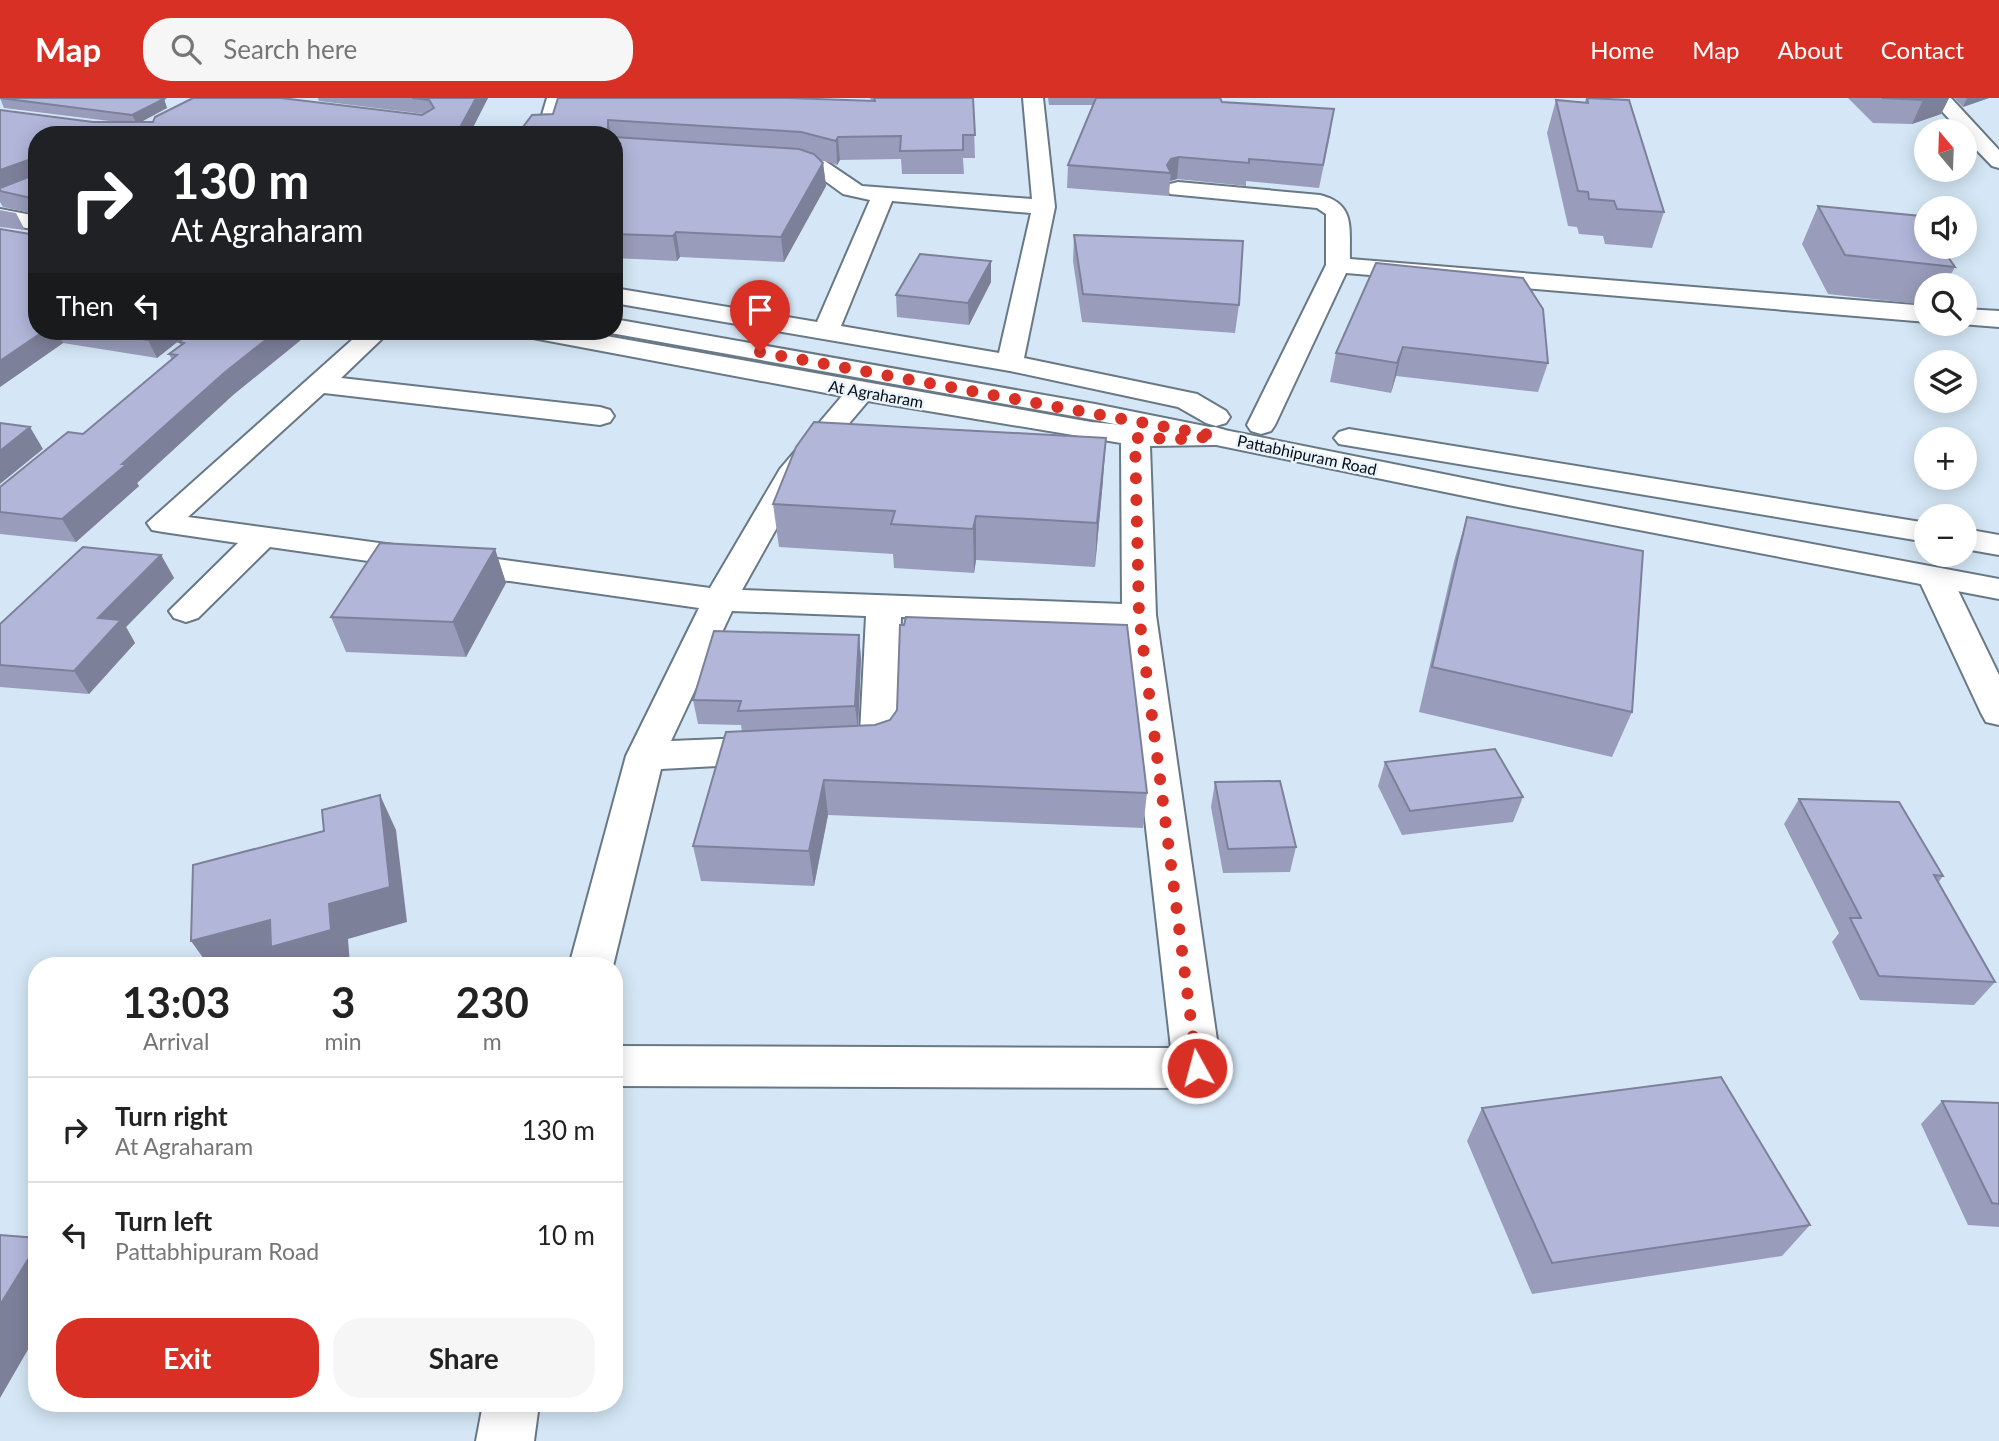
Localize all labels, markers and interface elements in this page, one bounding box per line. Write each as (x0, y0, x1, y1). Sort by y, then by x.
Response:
search box (143, 18, 633, 81)
text: Map (35, 29, 101, 69)
icon: search (167, 30, 205, 68)
text: Search here (223, 33, 357, 65)
text: Home (1590, 35, 1654, 64)
text: Map (1692, 35, 1740, 64)
text: About (1778, 35, 1843, 64)
text: Contact (1881, 35, 1964, 64)
north arrow (1914, 119, 1978, 182)
map controls (1914, 119, 1977, 567)
text: 130 m (171, 151, 309, 209)
icon: right (56, 154, 147, 245)
button: sound (1914, 196, 1977, 259)
text: At Agraharam (171, 210, 363, 249)
button: search (1914, 273, 1977, 336)
pin (730, 280, 790, 352)
icon: left (128, 287, 166, 325)
text: Then (56, 290, 114, 322)
icon: arrive (741, 291, 779, 329)
button: layers (1914, 350, 1977, 413)
street label: At Agraharam (827, 376, 925, 411)
button: + (1914, 427, 1977, 490)
street label: Pattabhipuram Road (1236, 430, 1379, 479)
button: − (1914, 504, 1977, 567)
text: 13:03 (122, 977, 230, 1027)
text: 3 (331, 977, 355, 1027)
text: 230 (456, 977, 529, 1027)
text: Arrival (143, 1027, 209, 1055)
text: min (324, 1027, 362, 1055)
text: m (483, 1027, 502, 1055)
position arrow (1160, 1031, 1234, 1105)
text: Turn right (115, 1100, 228, 1132)
icon: right (56, 1111, 94, 1149)
text: 130 m (522, 1114, 595, 1146)
text: At Agraharam (115, 1132, 253, 1160)
text: Turn left (115, 1205, 212, 1237)
icon: left (56, 1216, 94, 1254)
text: 10 m (537, 1219, 595, 1251)
text: Pattabhipuram Road (115, 1237, 319, 1265)
button: Exit (56, 1318, 319, 1398)
button: Share (333, 1318, 595, 1398)

